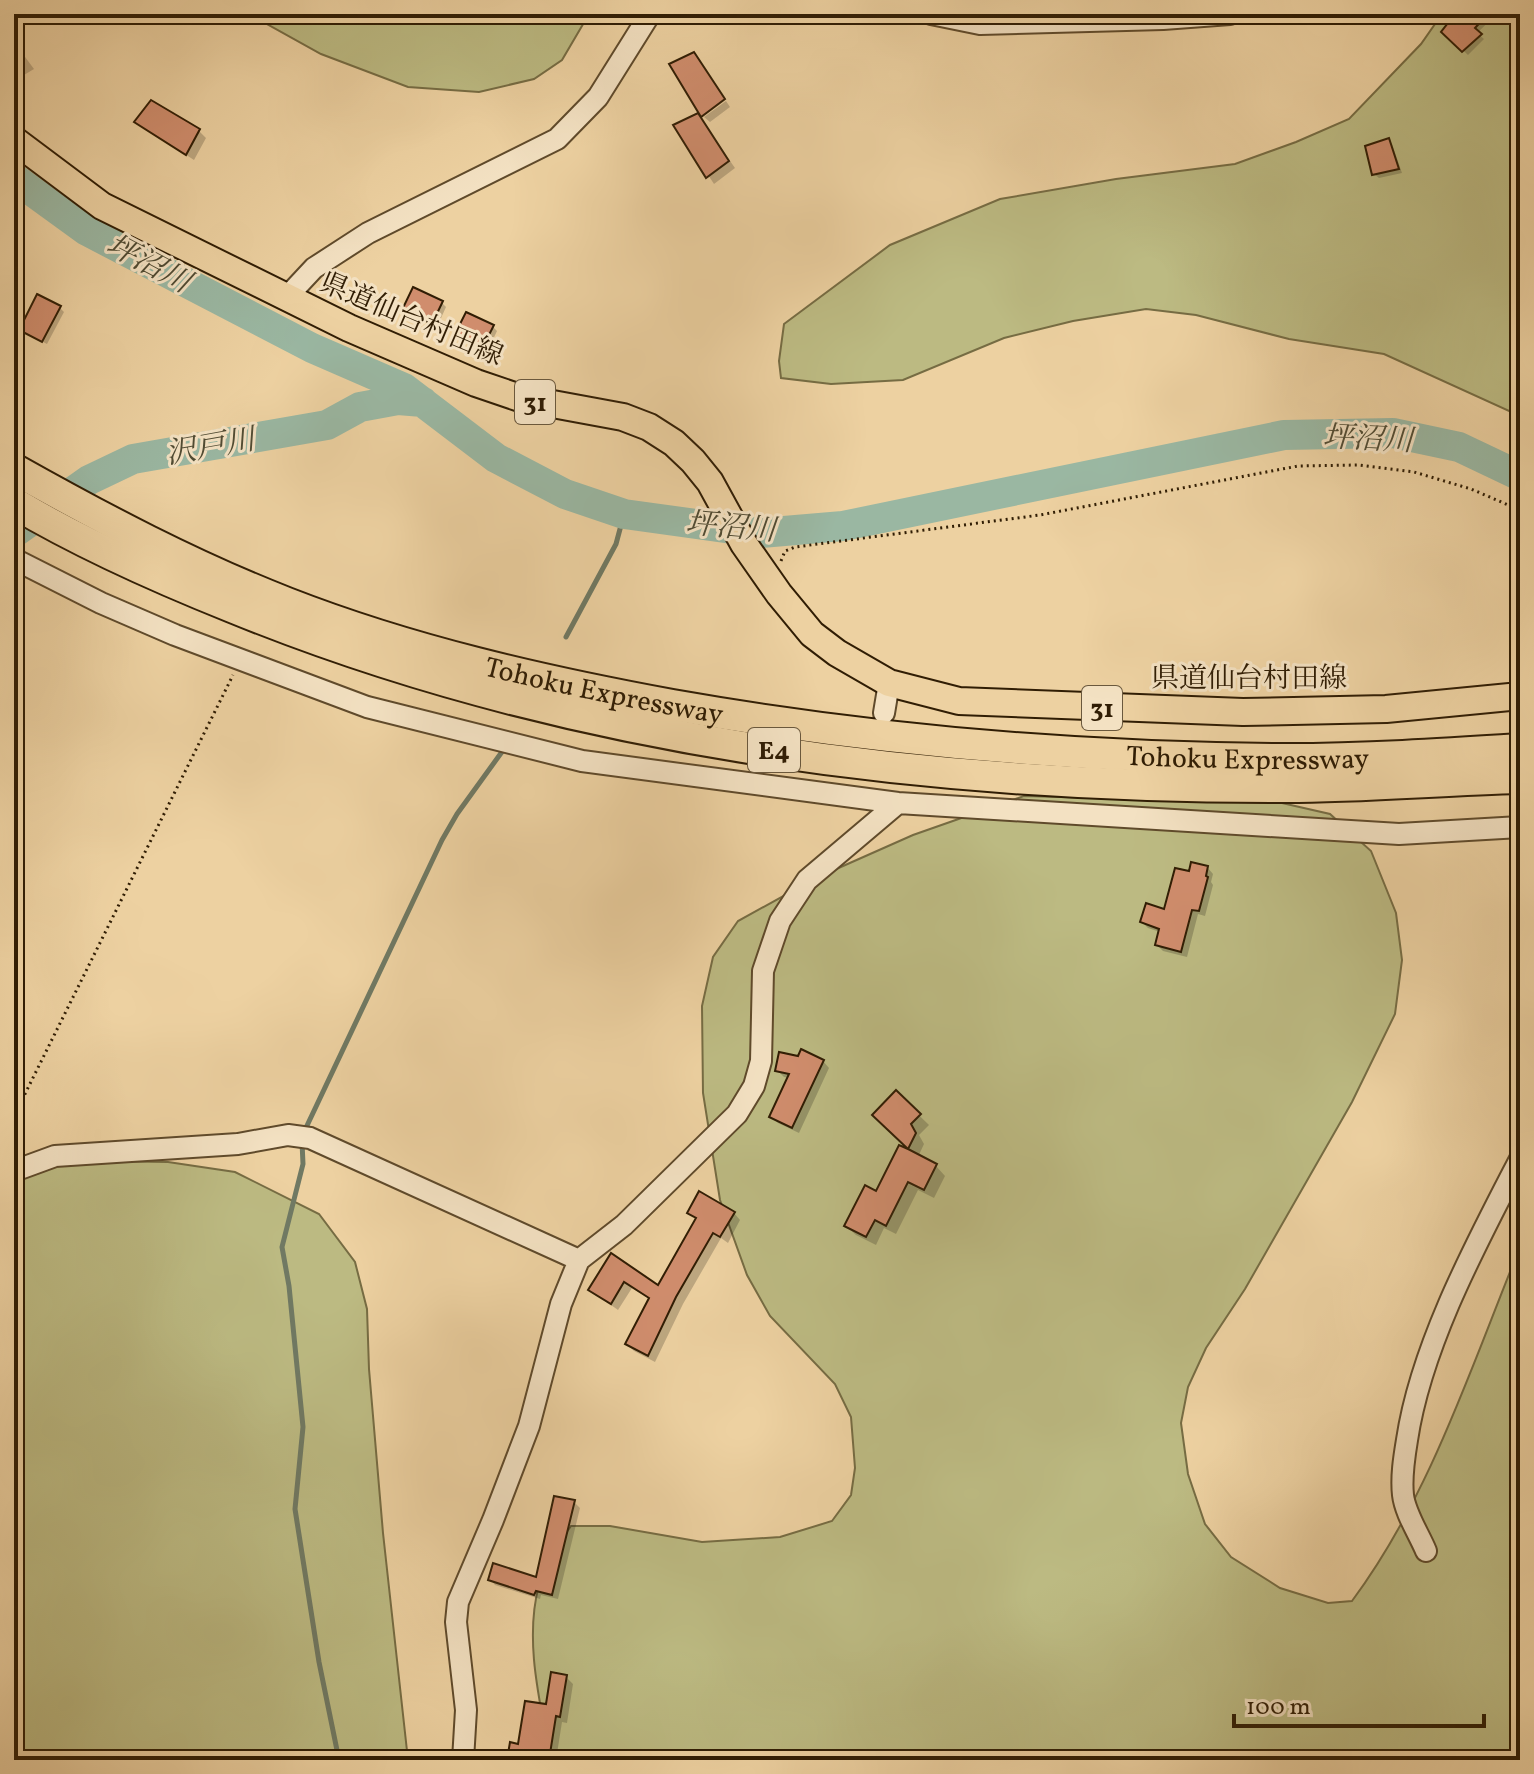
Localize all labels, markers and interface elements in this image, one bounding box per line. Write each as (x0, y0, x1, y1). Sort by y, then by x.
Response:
water label: 坪沼川 (98, 225, 200, 306)
street label: 県道仙台村田線 (313, 264, 509, 377)
road number: 31 (515, 380, 555, 424)
water label: 坪沼川 (1322, 417, 1417, 463)
water label: 沢戸川 (162, 419, 261, 476)
water label: 坪沼川 (684, 503, 780, 553)
street label: Tohoku Expressway (480, 649, 726, 735)
street label: 県道仙台村田線 (1151, 660, 1347, 699)
road number: 31 (1082, 686, 1122, 730)
road number: E4 (748, 728, 800, 772)
street label: Tohoku Expressway (1125, 738, 1370, 781)
scale bar (1234, 1678, 1484, 1728)
text: 100 m (1246, 1691, 1311, 1725)

